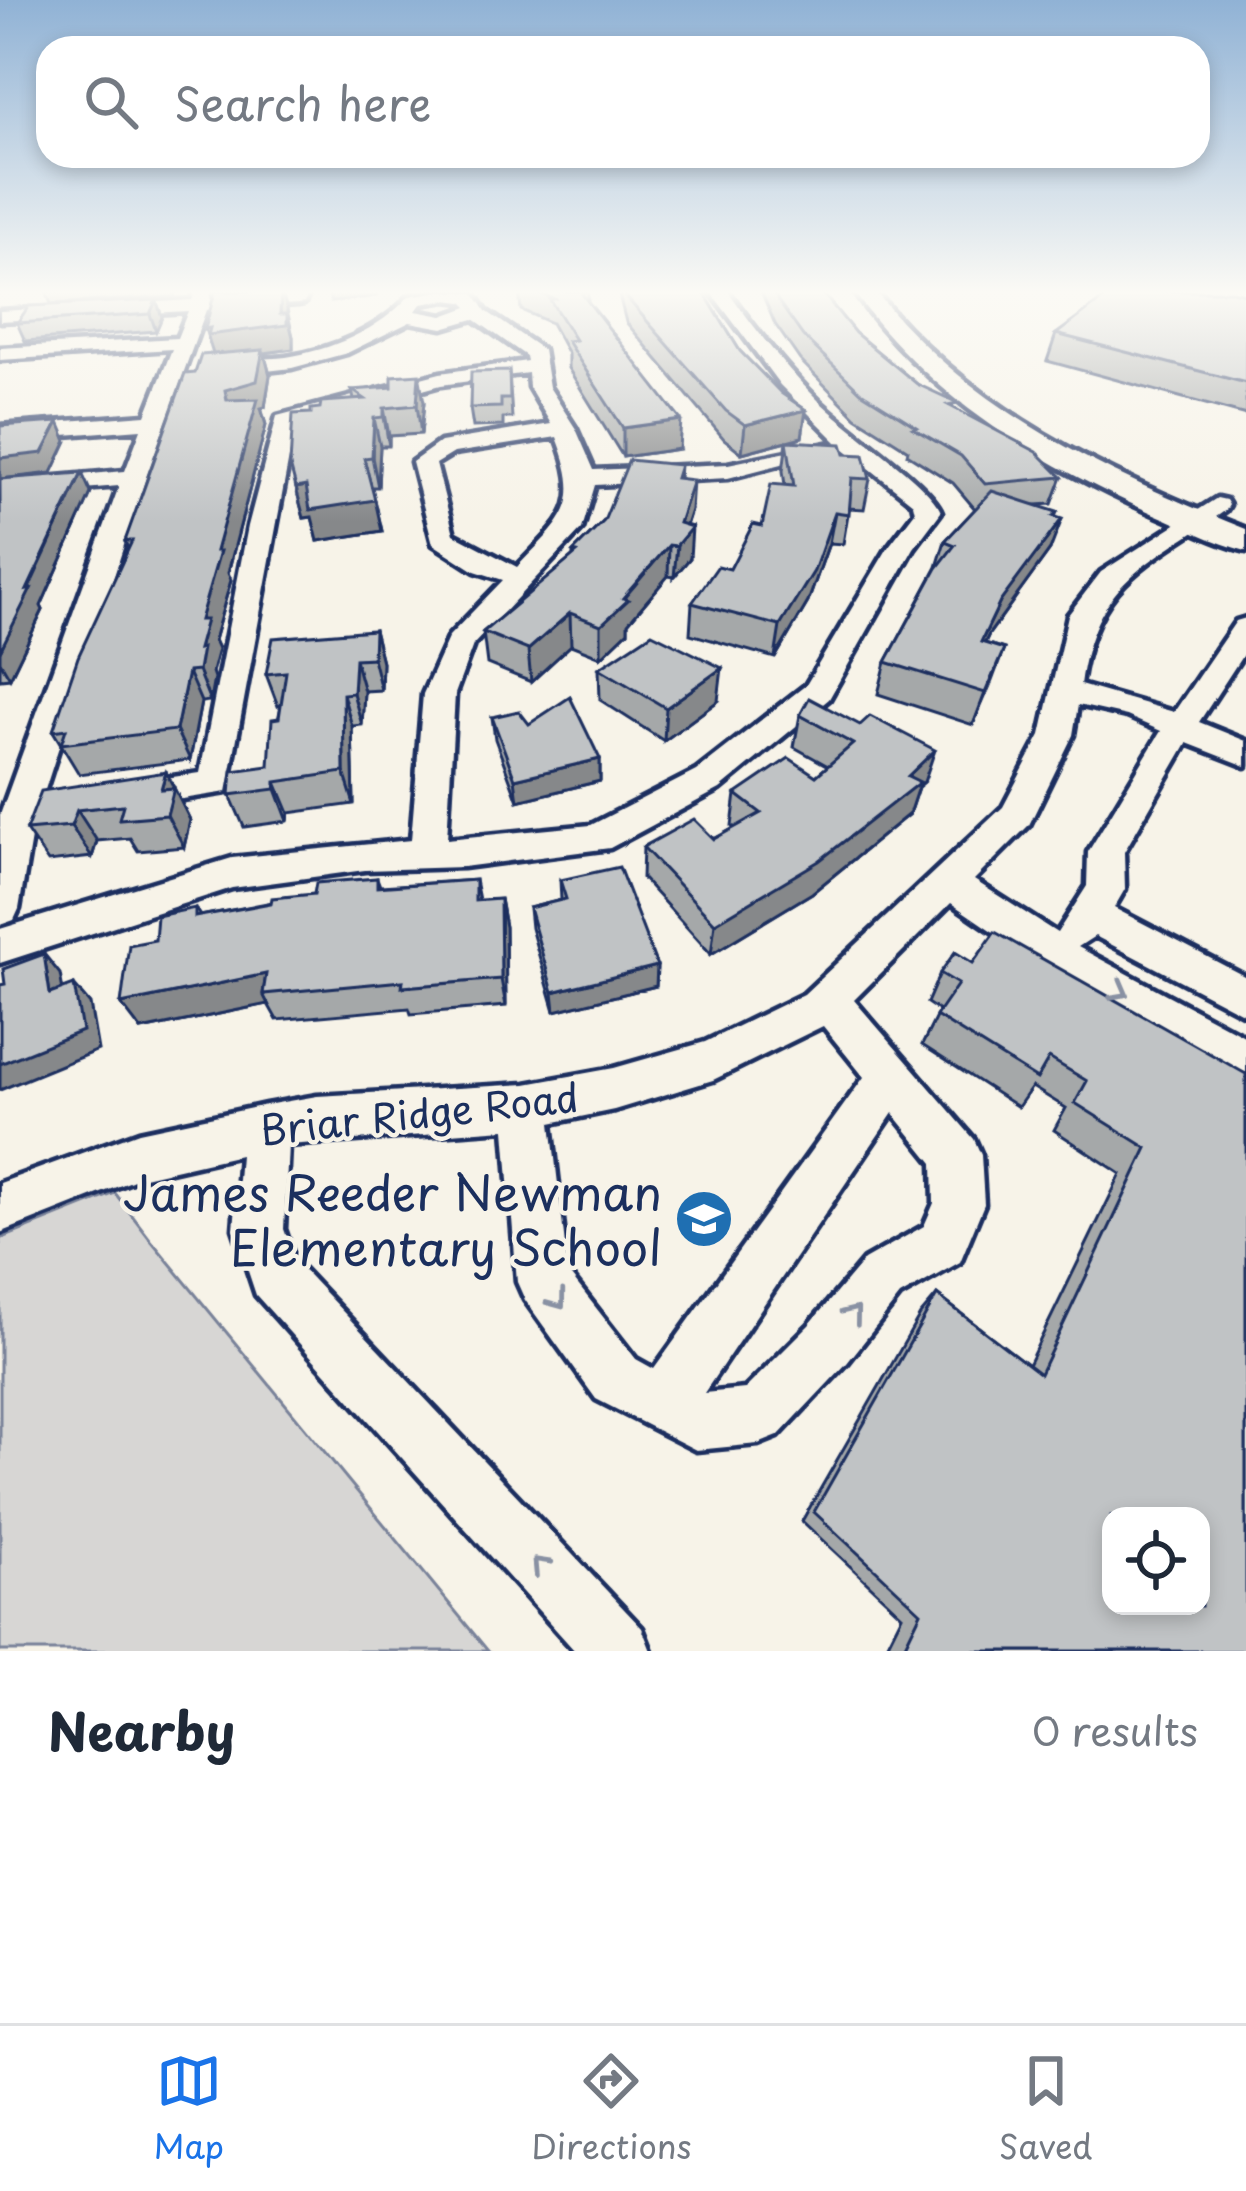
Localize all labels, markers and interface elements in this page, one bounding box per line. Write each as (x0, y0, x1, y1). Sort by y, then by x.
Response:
search box (36, 36, 1210, 168)
text: Search here (174, 68, 431, 136)
icon: search (78, 69, 144, 135)
one-way arrow (1107, 977, 1128, 1000)
street label: Briar Ridge Road (257, 1066, 581, 1158)
place label: James Reeder Newman Elementary School (123, 1155, 662, 1282)
school or university icon: James Reeder Newman Elementary School (673, 1188, 735, 1250)
one-way arrow (543, 1288, 565, 1309)
one-way arrow (838, 1306, 860, 1328)
map controls (1102, 1507, 1210, 1615)
button: locate (1102, 1507, 1210, 1615)
one-way arrow (532, 1558, 554, 1579)
text: Nearby (48, 1691, 235, 1768)
text: 0 results (1032, 1700, 1198, 1759)
tab: Map (154, 2048, 224, 2170)
tab: Directions (531, 2048, 692, 2170)
tab: Saved (999, 2048, 1092, 2170)

